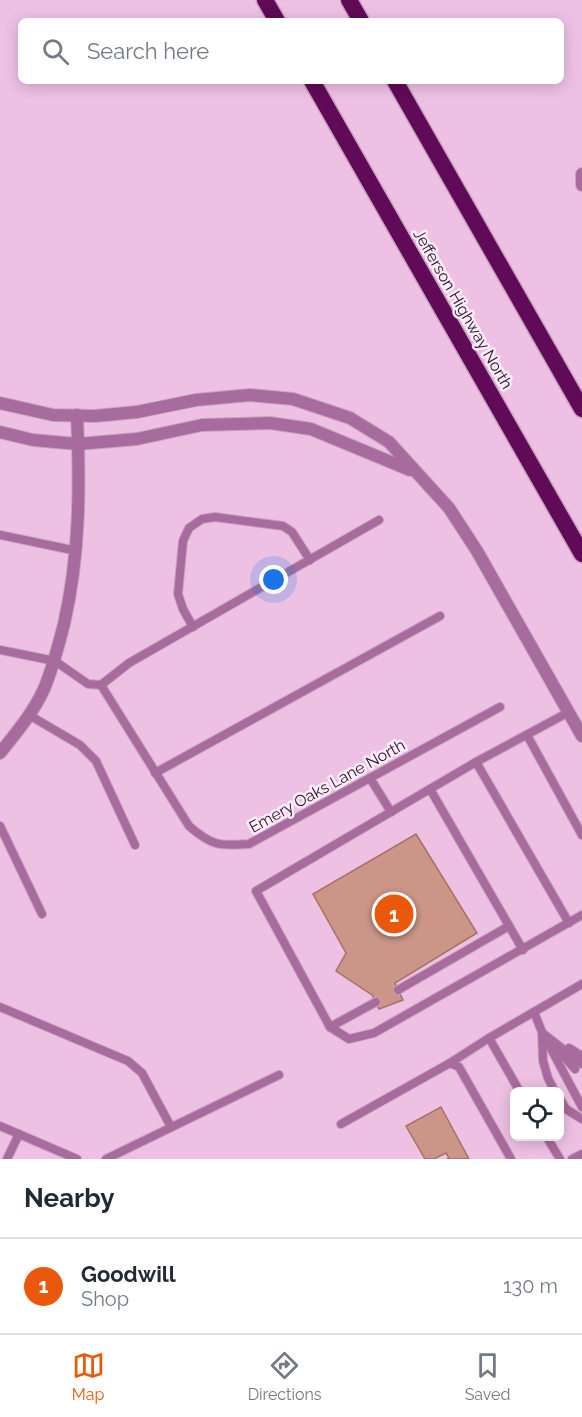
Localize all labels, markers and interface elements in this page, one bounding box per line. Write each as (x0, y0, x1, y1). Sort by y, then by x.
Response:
search box (18, 18, 564, 84)
icon: search (39, 35, 72, 68)
text: Search here (87, 38, 209, 64)
street label: Jefferson Highway North (409, 226, 517, 392)
your location (259, 565, 288, 594)
street label: Emery Oaks Lane North (246, 735, 408, 837)
pin: 1 (374, 892, 414, 936)
map controls (510, 1087, 564, 1141)
button: locate (510, 1087, 564, 1141)
text: Nearby (24, 1183, 114, 1213)
text: Goodwill (81, 1261, 176, 1287)
text: 1 (39, 1274, 48, 1298)
text: 130 m (503, 1274, 558, 1298)
text: Shop (81, 1287, 129, 1311)
tab: Map (72, 1349, 105, 1404)
tab: Directions (248, 1349, 322, 1404)
tab: Saved (465, 1349, 510, 1404)

